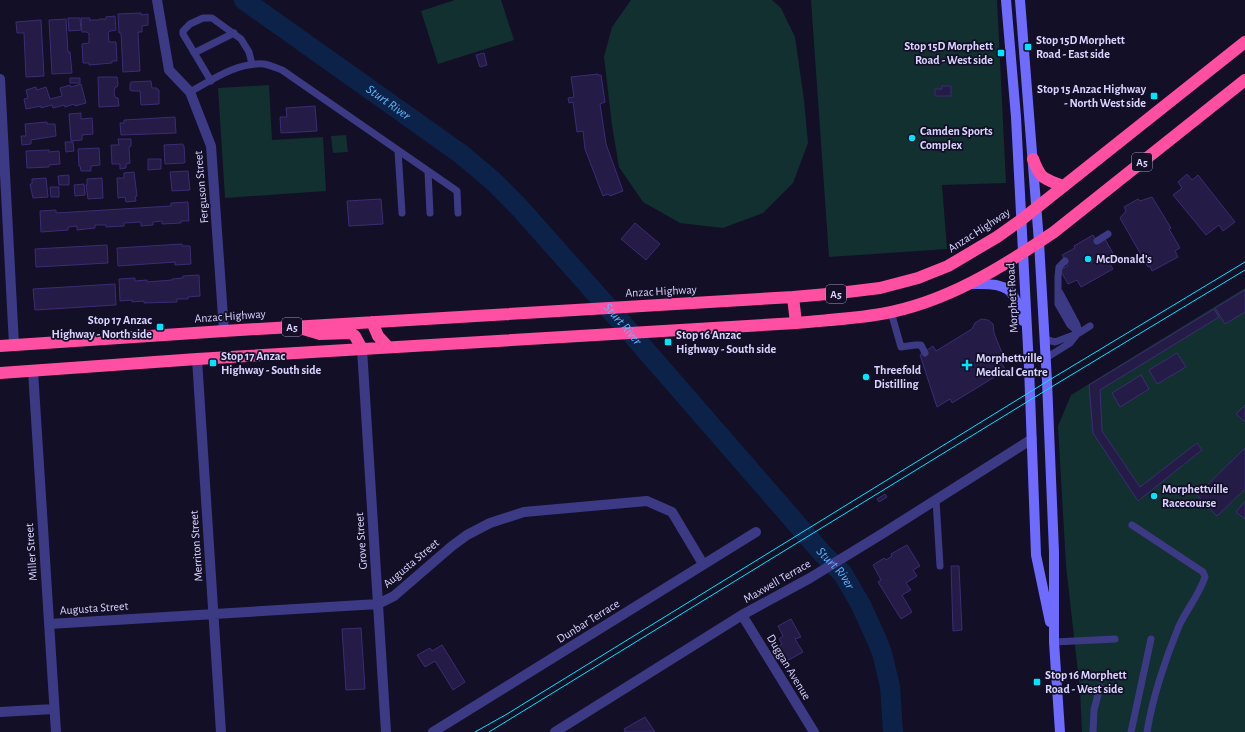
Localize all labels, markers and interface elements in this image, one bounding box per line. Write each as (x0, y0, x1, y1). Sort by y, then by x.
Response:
place label: Stop 15D Morphett Road - East side (1036, 34, 1125, 60)
place label: Stop 15D Morphett Road - West side (904, 40, 993, 66)
marker: Stop 15D Morphett Road - East side (1023, 42, 1033, 52)
marker: Stop 15D Morphett Road - West side (996, 48, 1006, 58)
water label: Sturt River (364, 82, 413, 123)
place label: Stop 15 Anzac Highway - North West side (1037, 83, 1147, 109)
marker: Stop 15 Anzac Highway - North West side (1149, 91, 1159, 101)
place label: Camden Sports Complex (920, 125, 993, 151)
marker: Camden Sports Complex (907, 133, 917, 143)
street label: Ferguson Street (192, 150, 210, 224)
road number: A5 (1132, 153, 1152, 171)
street label: Anzac Highway (946, 206, 1013, 255)
place label: McDonald's (1096, 253, 1152, 265)
marker: McDonald's (1083, 254, 1093, 264)
street label: Morphett Road (1004, 263, 1020, 333)
street label: Anzac Highway (625, 283, 697, 300)
road number: A5 (826, 285, 846, 303)
water label: Sturt River (601, 301, 645, 348)
street label: Anzac Highway (194, 308, 266, 325)
place label: Stop 17 Anzac Highway - North side (52, 314, 152, 341)
road number: A5 (282, 318, 302, 336)
marker: Stop 17 Anzac Highway - North side (155, 322, 165, 332)
place label: Stop 16 Anzac Highway - South side (676, 329, 777, 356)
marker: Stop 16 Anzac Highway - South side (663, 337, 673, 347)
place label: Stop 17 Anzac Highway - South side (221, 350, 322, 377)
place label: Morphettville Medical Centre (976, 352, 1048, 378)
marker: Stop 17 Anzac Highway - South side (208, 358, 218, 368)
marker: Morphettville Medical Centre (961, 359, 973, 371)
place label: Threefold Distilling (874, 364, 922, 390)
marker: Threefold Distilling (861, 372, 871, 382)
place label: Morphettville Racecourse (1162, 483, 1229, 509)
marker: Morphettville Racecourse (1149, 491, 1159, 501)
street label: Merriton Street (188, 510, 204, 582)
street label: Grove Street (353, 512, 369, 570)
street label: Miller Street (23, 523, 39, 581)
street label: Augusta Street (381, 536, 441, 590)
water label: Sturt River (814, 545, 857, 592)
street label: Maxwell Terrace (741, 557, 813, 605)
street label: Dunbar Terrace (555, 597, 621, 645)
street label: Augusta Street (59, 600, 129, 616)
street label: Duggan Avenue (765, 632, 813, 702)
place label: Stop 16 Morphett Road - West side (1045, 669, 1127, 695)
marker: Stop 16 Morphett Road - West side (1032, 677, 1042, 687)

